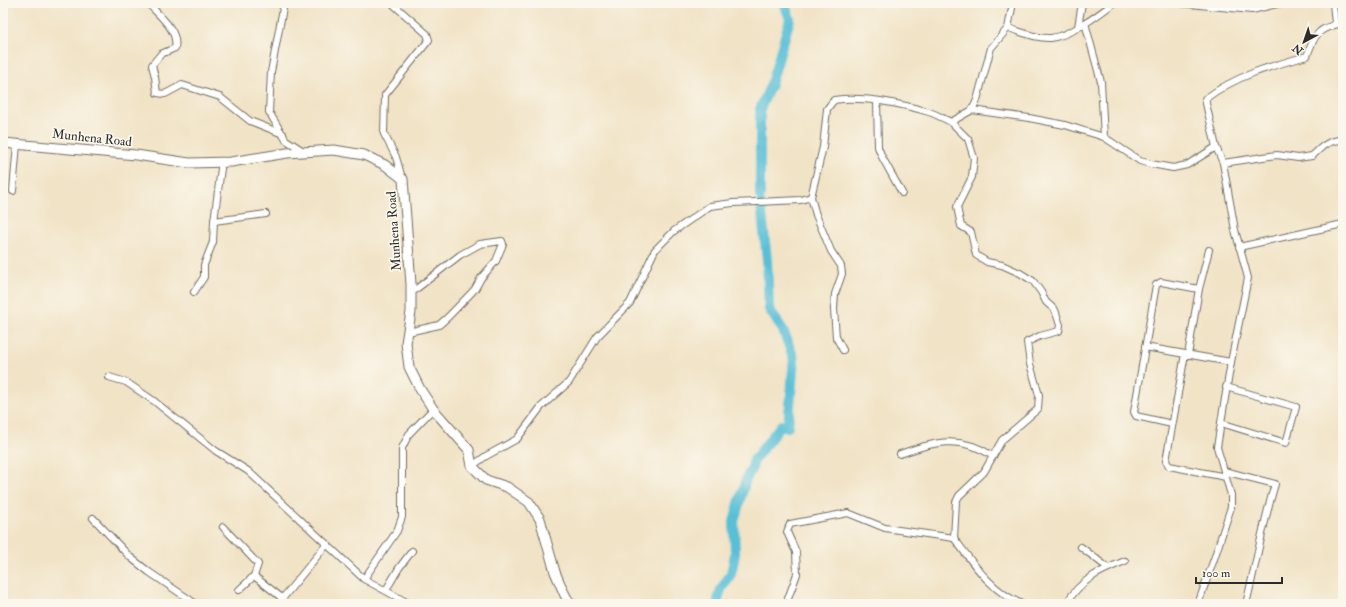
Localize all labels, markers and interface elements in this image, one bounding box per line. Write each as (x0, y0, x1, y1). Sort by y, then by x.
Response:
north arrow (1284, 22, 1324, 62)
text: N (1289, 40, 1307, 58)
street label: Munhena Road (51, 126, 133, 150)
street label: Munhena Road (383, 190, 405, 271)
scale bar (1196, 559, 1282, 585)
text: 100 m (1202, 566, 1231, 581)

